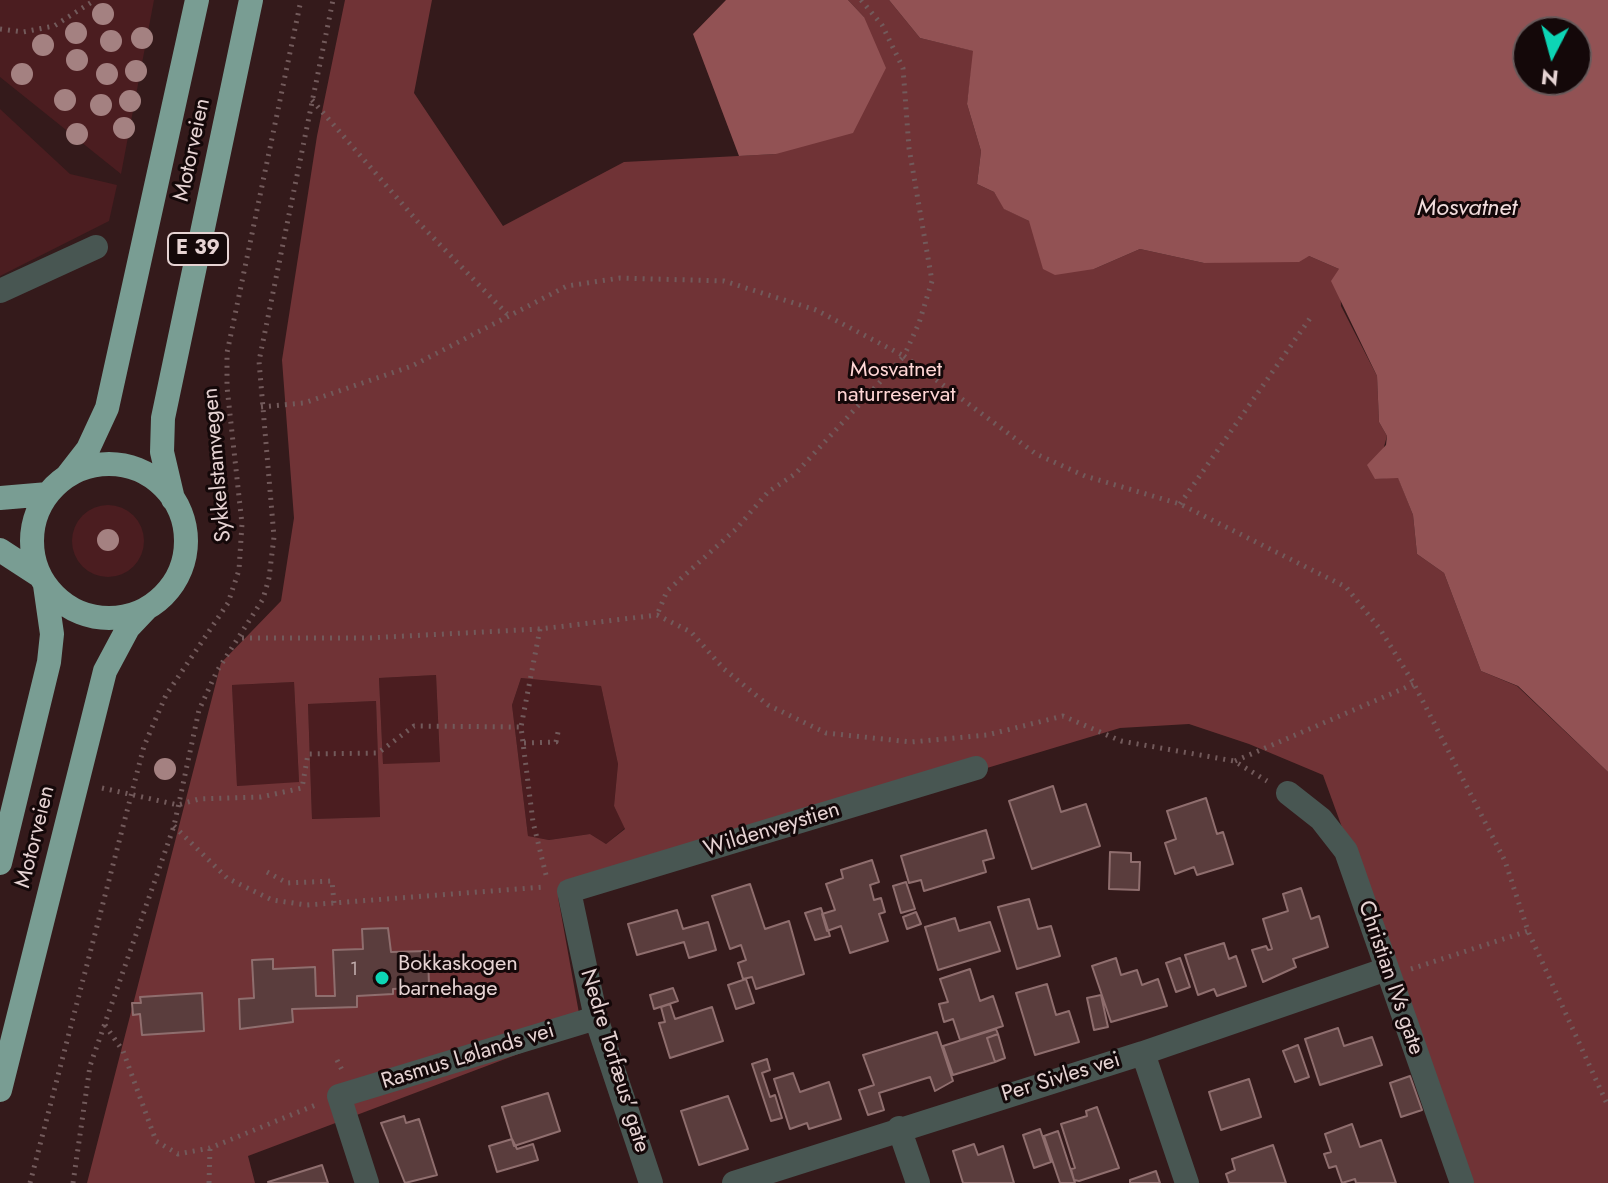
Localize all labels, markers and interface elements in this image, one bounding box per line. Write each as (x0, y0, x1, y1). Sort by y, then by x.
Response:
north arrow (1512, 16, 1592, 96)
text: N (1539, 61, 1560, 95)
street label: Motorveien (169, 96, 217, 204)
water label: Mosvatnet (1417, 195, 1517, 223)
road number: E 39 (168, 233, 228, 265)
park label: Mosvatnet naturreservat (837, 358, 955, 410)
street label: Sykkelstamvegen (198, 387, 238, 543)
street label: Motorveien (11, 783, 61, 891)
street label: Wildenveystien (701, 797, 843, 863)
street label: Christian IVs gate (1351, 897, 1429, 1059)
place label: Bokkaskogen barnehage (398, 952, 518, 1004)
house number: 1 (350, 960, 358, 982)
street label: Nedre Torfæus' gate (574, 966, 654, 1156)
marker: Bokkaskogen barnehage (373, 969, 391, 987)
street label: Rasmus Lølands vei (378, 1018, 558, 1096)
street label: Per Sivles vei (999, 1047, 1123, 1109)

